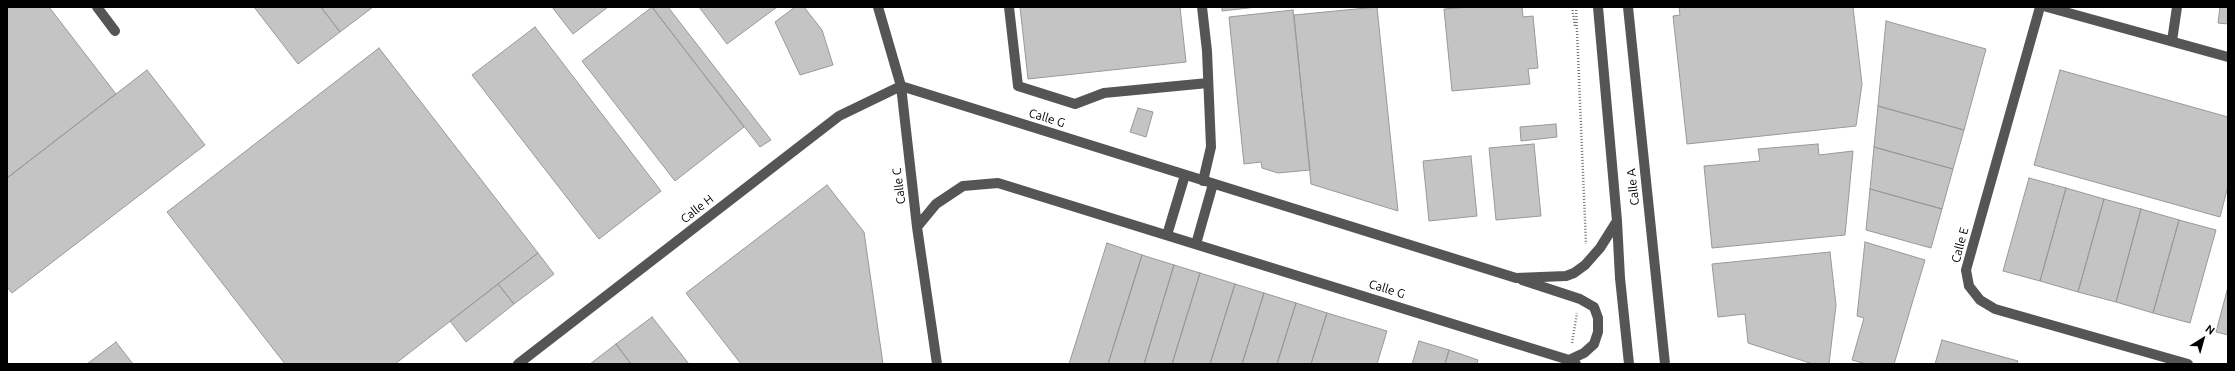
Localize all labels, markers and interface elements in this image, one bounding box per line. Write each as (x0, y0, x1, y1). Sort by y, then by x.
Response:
street label: Calle G (1027, 106, 1067, 130)
street label: Calle C (890, 167, 908, 205)
street label: Calle A (1624, 168, 1642, 206)
street label: Calle H (678, 192, 716, 226)
street label: Calle E (1948, 226, 1972, 264)
street label: Calle G (1367, 277, 1407, 301)
north arrow (2183, 319, 2223, 359)
text: N (2203, 322, 2217, 337)

